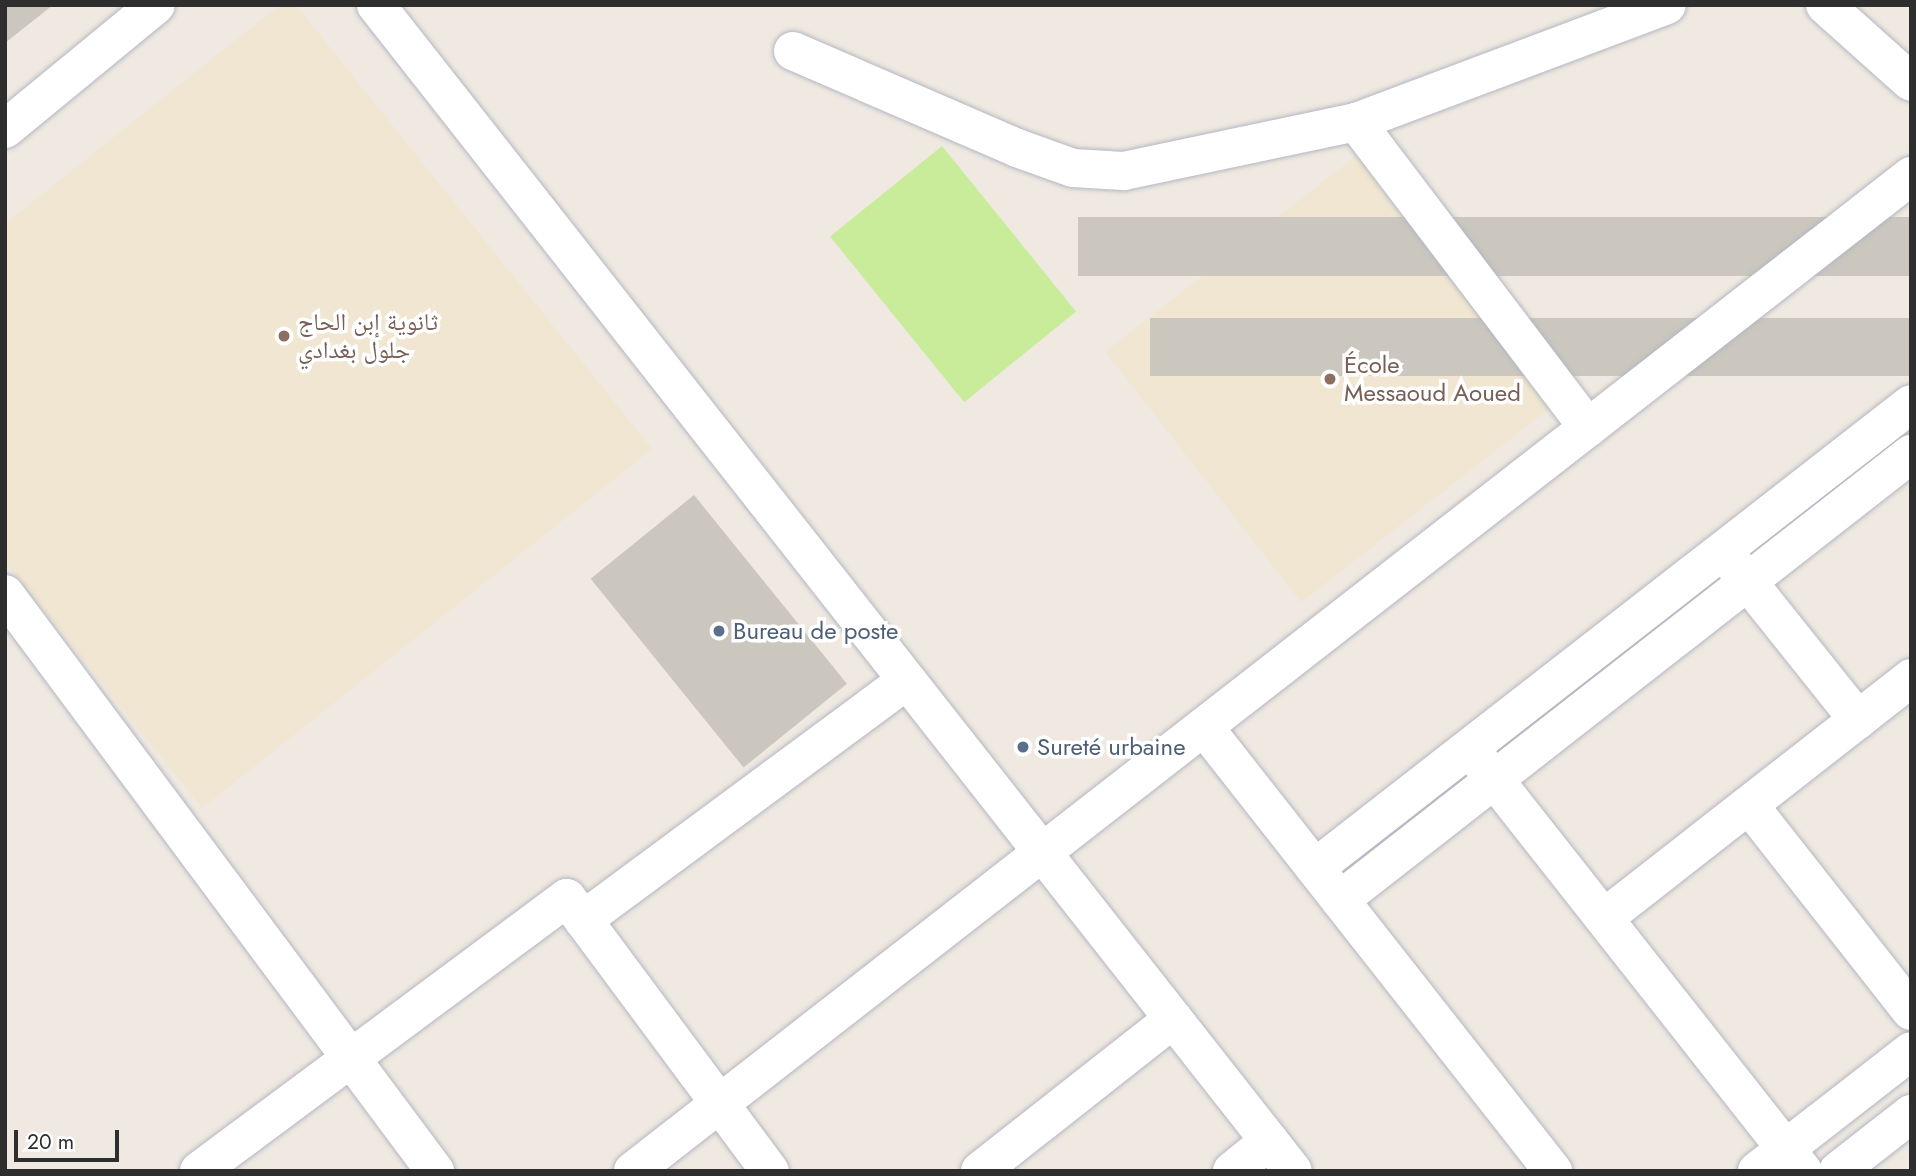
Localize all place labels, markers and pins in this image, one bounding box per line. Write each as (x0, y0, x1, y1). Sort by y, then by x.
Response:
place label: ثانوية إبن الحاج جلول بغدادي (298, 308, 438, 364)
marker: ثانوية إبن الحاج جلول بغدادي (276, 328, 292, 344)
place label: École Messaoud Aoued (1344, 351, 1521, 407)
marker: École Messaoud Aoued (1322, 371, 1338, 387)
place label: Bureau de poste (733, 617, 898, 645)
marker: Bureau de poste (711, 623, 727, 639)
place label: Sureté urbaine (1037, 733, 1186, 761)
marker: Sureté urbaine (1015, 739, 1031, 755)

